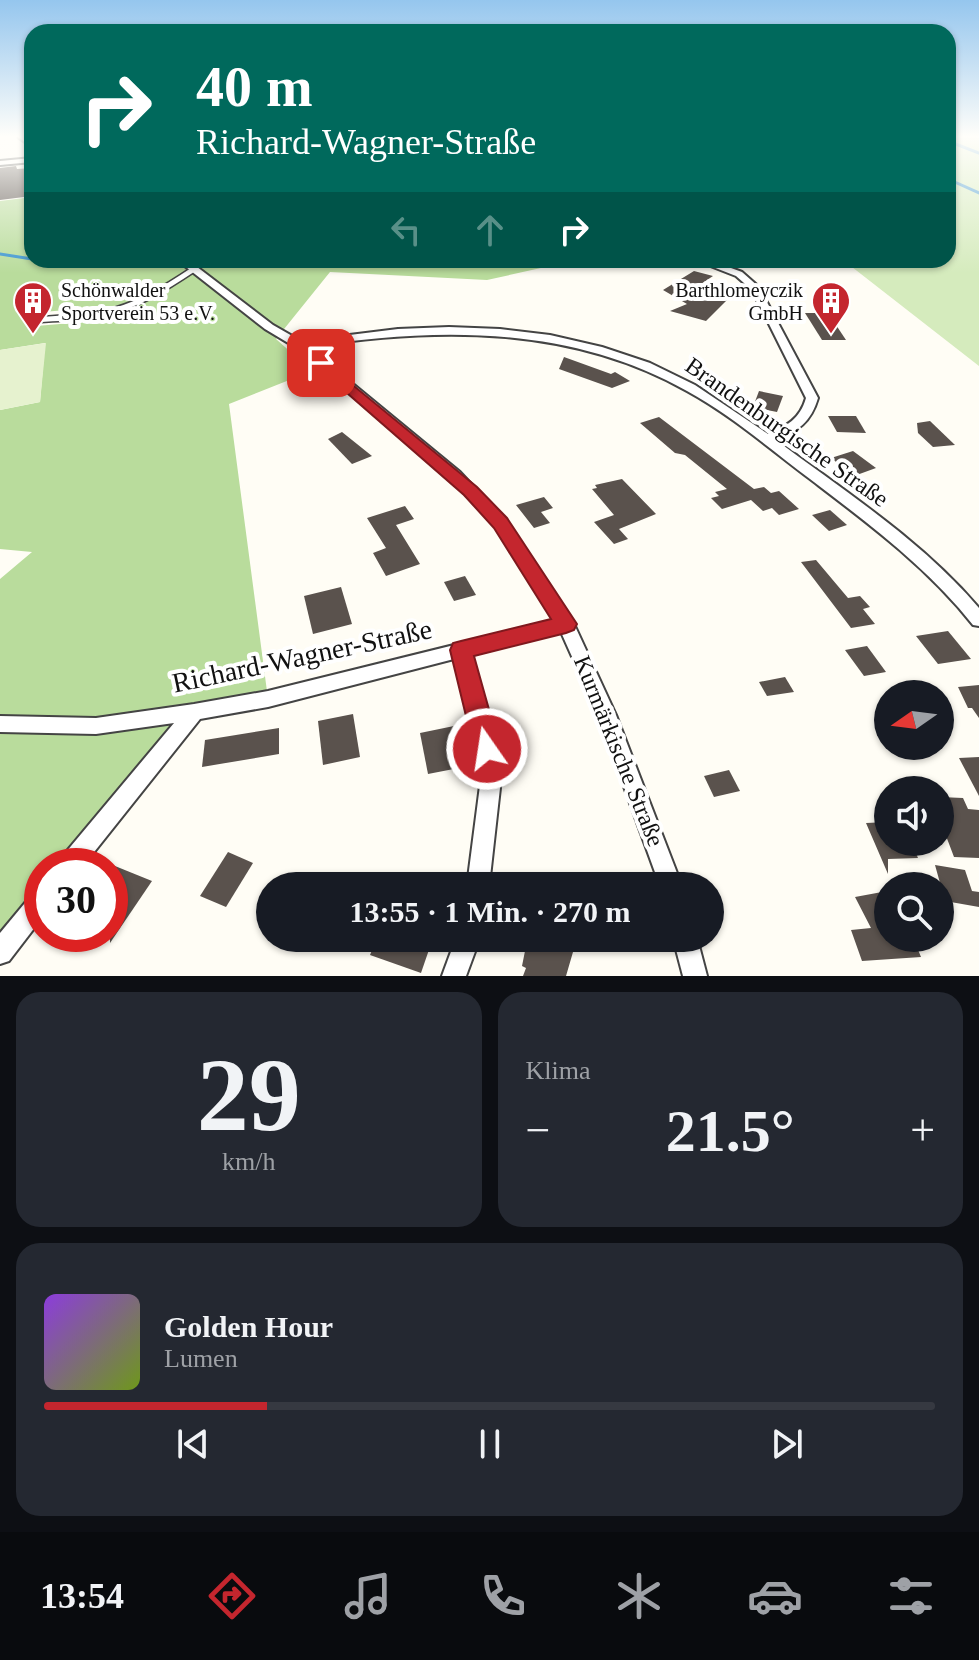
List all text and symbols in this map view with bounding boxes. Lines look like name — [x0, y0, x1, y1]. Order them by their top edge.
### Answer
icon: right — [64, 56, 168, 160]
text: 40 m — [196, 56, 313, 118]
text: Richard-Wagner-Straße — [196, 122, 536, 162]
icon: left — [384, 208, 428, 252]
icon: ahead — [468, 208, 512, 252]
icon: right — [552, 208, 596, 252]
place label: Schönwalder Sportverein 53 e.V. — [61, 279, 215, 325]
place label: Barthlomeyczik GmbH — [675, 279, 803, 324]
building icon: Schönwalder Sportverein 53 e.V. — [12, 280, 54, 335]
building icon: Barthlomeyczik GmbH — [810, 280, 852, 335]
pin — [287, 329, 355, 397]
icon: arrive — [299, 341, 343, 385]
street label: Brandenburgische Straße — [681, 352, 893, 512]
street label: Richard-Wagner-Straße — [169, 613, 435, 699]
street label: Kurmärkische Straße — [569, 652, 669, 850]
north arrow — [874, 680, 954, 760]
map controls — [874, 680, 954, 952]
position arrow — [445, 707, 529, 791]
button: sound — [874, 776, 954, 856]
speed limit sign: 30 — [24, 848, 128, 952]
button: search — [874, 872, 954, 952]
text: 13:55 · 1 Min. · 270 m — [350, 895, 630, 928]
text: 29 — [197, 1037, 301, 1152]
text: Klima — [526, 1056, 591, 1085]
text: 21.5° — [666, 1098, 795, 1164]
text: − — [526, 1106, 550, 1155]
text: + — [910, 1106, 935, 1155]
text: km/h — [222, 1147, 275, 1176]
text: Golden Hour — [164, 1310, 333, 1343]
text: Lumen — [164, 1344, 238, 1373]
icon: previous — [171, 1422, 215, 1466]
icon: pause — [468, 1422, 512, 1466]
icon: next — [765, 1422, 809, 1466]
icon: directions — [204, 1568, 260, 1624]
icon: music — [340, 1568, 396, 1624]
icon: phone — [475, 1568, 531, 1624]
icon: climate — [611, 1568, 667, 1624]
icon: car — [747, 1568, 803, 1624]
icon: filters — [883, 1568, 939, 1624]
text: 13:54 — [40, 1576, 124, 1616]

